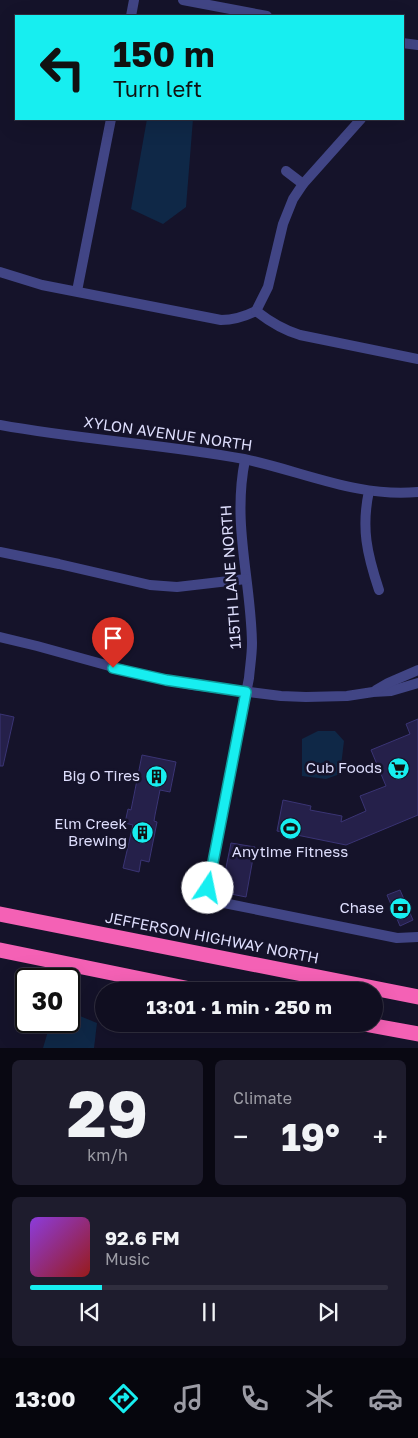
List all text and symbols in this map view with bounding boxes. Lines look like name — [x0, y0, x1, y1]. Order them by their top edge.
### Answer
text: 150 m — [113, 33, 215, 75]
icon: left — [30, 35, 95, 100]
text: Turn left — [113, 75, 202, 102]
street label: XYLON AVENUE NORTH — [83, 412, 254, 454]
street label: 115TH LANE NORTH — [216, 504, 244, 650]
pin — [92, 617, 134, 668]
icon: arrive — [99, 624, 127, 652]
supermarket icon: Cub Foods — [386, 756, 410, 780]
place label: Cub Foods — [306, 758, 382, 776]
building icon: Big O Tires — [144, 764, 168, 788]
place label: Big O Tires — [62, 766, 140, 784]
place label: Elm Creek Brewing — [54, 814, 128, 849]
sports icon: Anytime Fitness — [278, 817, 302, 841]
building icon: Elm Creek Brewing — [131, 821, 155, 845]
place label: Anytime Fitness — [232, 842, 348, 860]
position arrow — [181, 861, 233, 913]
bank icon: Chase — [388, 896, 412, 920]
place label: Chase — [339, 898, 384, 916]
street label: JEFFERSON HIGHWAY NORTH — [104, 907, 321, 967]
speed limit sign: 30 — [15, 968, 80, 1033]
text: 13:01 · 1 min · 250 m — [146, 995, 332, 1018]
text: 29 — [67, 1073, 148, 1151]
text: Climate — [233, 1088, 292, 1108]
text: 19° — [281, 1114, 340, 1159]
text: − — [233, 1120, 248, 1153]
text: + — [373, 1120, 388, 1153]
text: km/h — [87, 1145, 128, 1165]
text: 92.6 FM — [105, 1226, 180, 1249]
text: Music — [105, 1249, 150, 1269]
icon: previous — [76, 1298, 104, 1326]
icon: pause — [195, 1298, 223, 1326]
icon: next — [314, 1298, 342, 1326]
icon: directions — [106, 1381, 141, 1416]
icon: music — [171, 1381, 206, 1416]
icon: phone — [237, 1381, 272, 1416]
icon: climate — [302, 1381, 337, 1416]
icon: car — [368, 1381, 403, 1416]
text: 13:00 — [15, 1385, 76, 1412]

